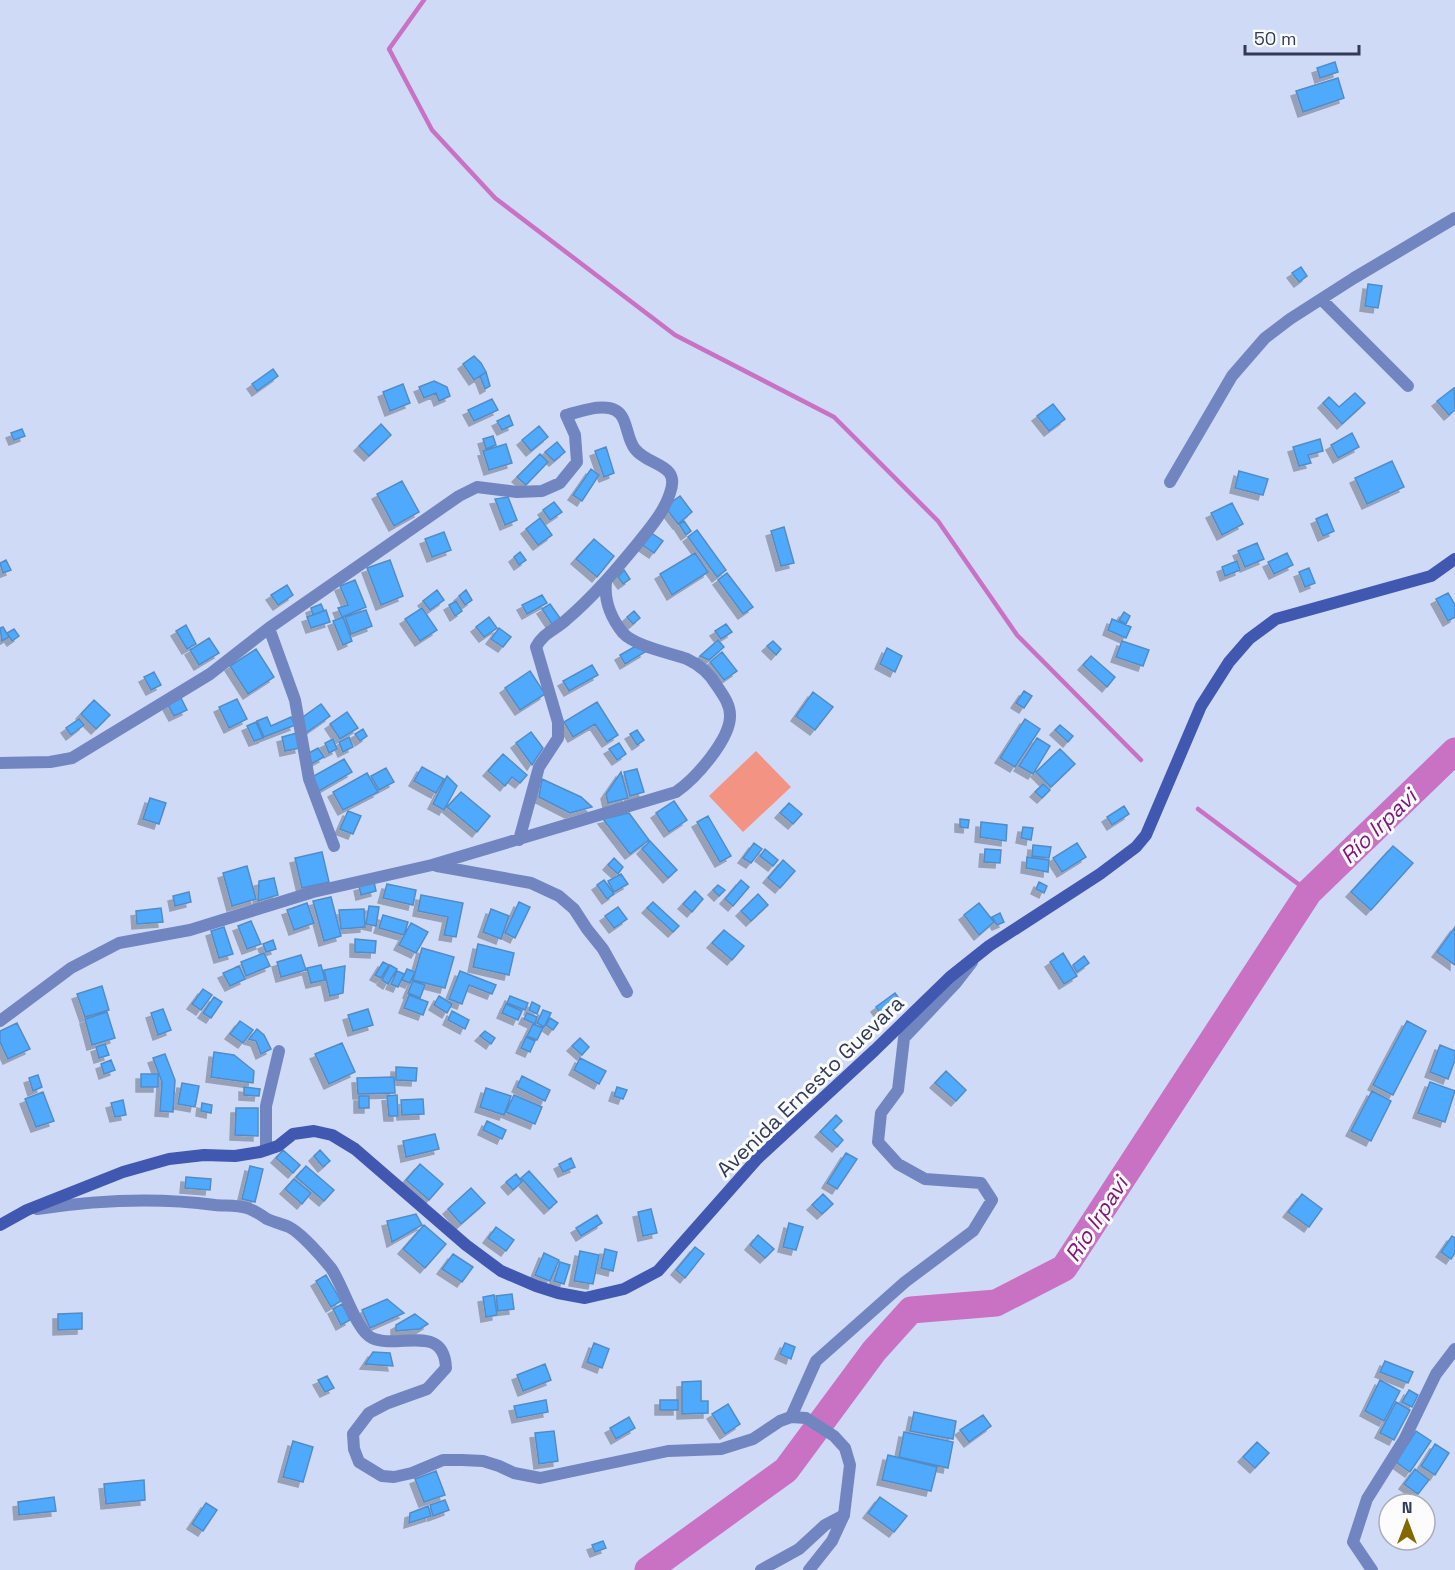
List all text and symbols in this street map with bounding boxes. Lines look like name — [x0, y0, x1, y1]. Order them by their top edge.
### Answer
scale bar — [1245, 18, 1359, 56]
text: 50 m — [1254, 27, 1296, 50]
water label: Río Irpavi — [1334, 781, 1424, 869]
street label: Avenida Ernesto Guevara — [711, 989, 909, 1183]
water label: Río Irpavi — [1058, 1169, 1135, 1267]
north arrow — [1377, 1492, 1437, 1552]
text: N — [1402, 1497, 1412, 1518]

